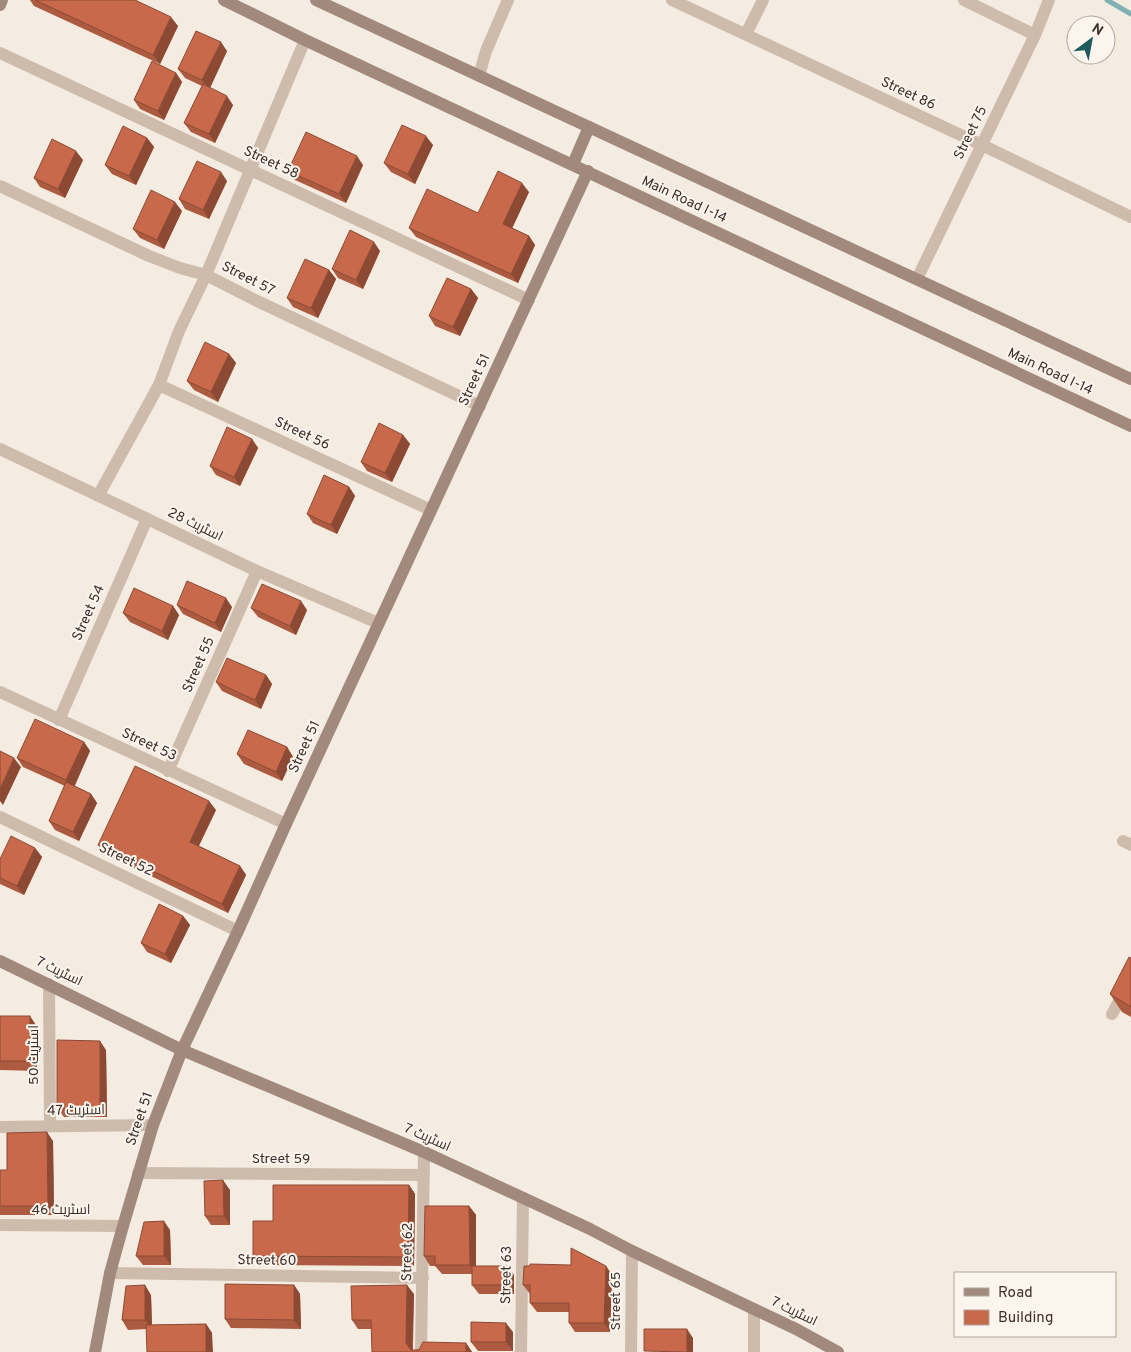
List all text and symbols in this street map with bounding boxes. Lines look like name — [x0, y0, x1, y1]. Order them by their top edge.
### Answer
north arrow — [1066, 15, 1116, 65]
text: N — [1088, 20, 1106, 40]
street label: Street 86 — [878, 74, 938, 114]
street label: Street 75 — [951, 104, 991, 162]
street label: Street 58 — [241, 143, 301, 183]
street label: Main Road I-14 — [639, 173, 729, 227]
street label: Street 57 — [218, 258, 278, 300]
street label: Main Road I-14 — [1005, 345, 1095, 399]
street label: Street 51 — [456, 351, 494, 409]
street label: Street 56 — [272, 414, 332, 454]
street label: اسٹریٹ 28 — [165, 504, 225, 546]
street label: Street 54 — [69, 582, 109, 644]
street label: Street 55 — [179, 634, 219, 696]
street label: Street 51 — [286, 718, 324, 776]
street label: Street 53 — [119, 725, 179, 765]
street label: Street 52 — [96, 839, 156, 881]
street label: اسٹریٹ 7 — [33, 954, 85, 990]
street label: اسٹریٹ 50 — [26, 1025, 43, 1085]
street label: Street 51 — [123, 1090, 157, 1148]
street label: اسٹریٹ 47 — [47, 1102, 105, 1120]
street label: اسٹریٹ 7 — [401, 1120, 453, 1156]
street label: Street 59 — [252, 1151, 310, 1168]
street label: اسٹریٹ 46 — [31, 1202, 91, 1219]
street label: Street 62 — [399, 1222, 417, 1282]
street label: Street 63 — [498, 1246, 516, 1304]
street label: Street 60 — [237, 1252, 297, 1270]
street label: Street 65 — [608, 1272, 625, 1330]
legend — [954, 1272, 1116, 1337]
text: Road — [998, 1284, 1033, 1303]
street label: اسٹریٹ 7 — [768, 1294, 820, 1330]
text: Building — [998, 1309, 1053, 1328]

